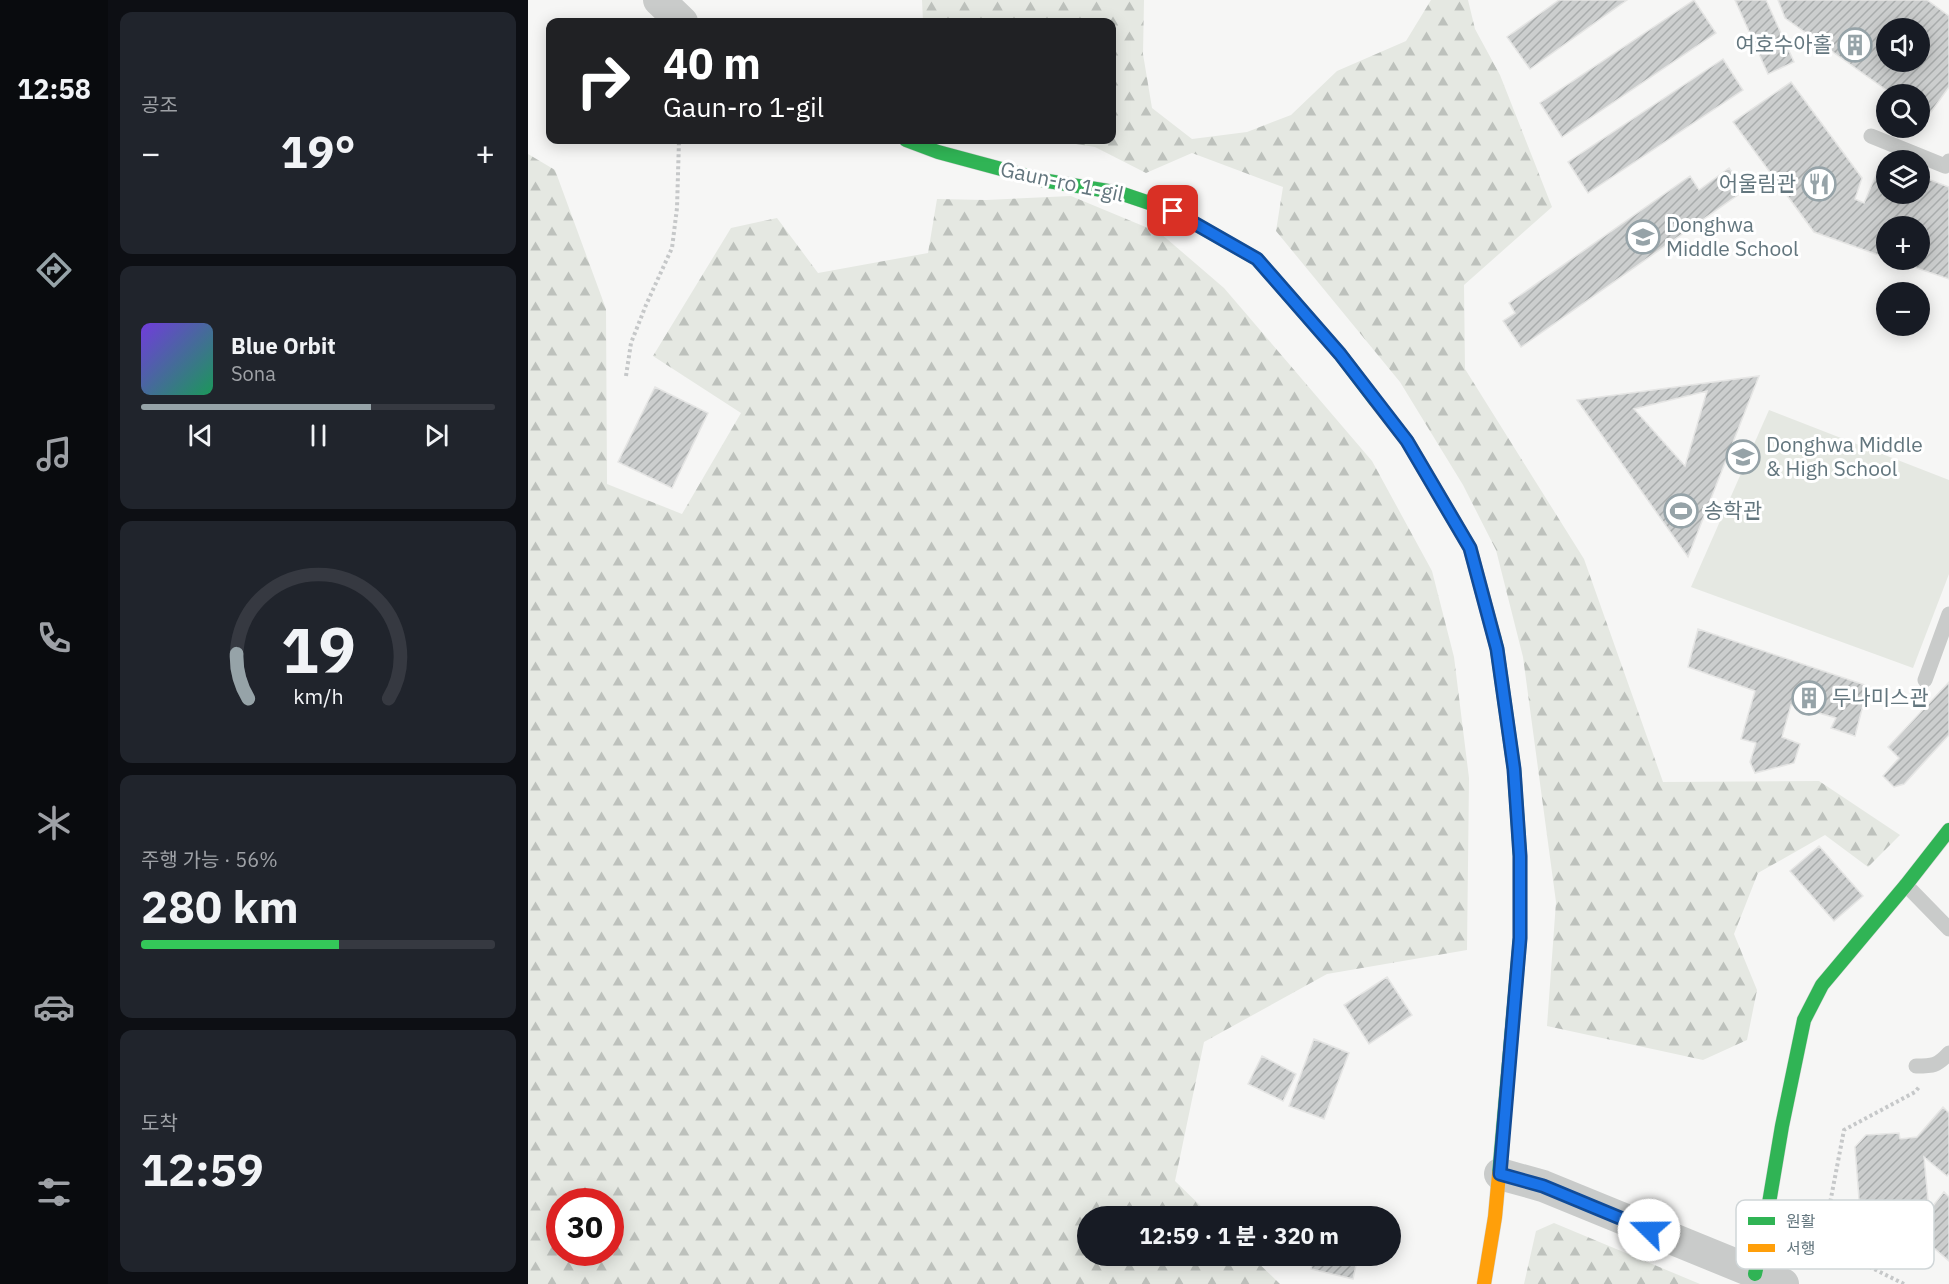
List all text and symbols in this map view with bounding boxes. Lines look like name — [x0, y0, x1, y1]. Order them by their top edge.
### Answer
map controls — [1876, 18, 1930, 336]
button: sound — [1876, 18, 1930, 72]
building icon: 여호수아홀 — [1837, 27, 1873, 63]
place label: 여호수아홀 — [1735, 30, 1832, 58]
text: 40 m — [663, 36, 761, 91]
icon: right — [564, 42, 642, 120]
text: 12:58 — [17, 71, 91, 106]
button: search — [1876, 84, 1930, 138]
text: Gaun-ro 1-gil — [663, 89, 824, 124]
text: 공조 — [141, 91, 178, 118]
text: 19° — [280, 122, 356, 180]
text: − — [141, 131, 161, 174]
text: + — [475, 131, 495, 174]
button: layers — [1876, 150, 1930, 204]
street label: Gaun-ro 1-gil — [998, 154, 1127, 208]
restaurant icon: 어울림관 — [1801, 166, 1837, 202]
place label: 어울림관 — [1719, 169, 1796, 197]
pin — [1147, 185, 1198, 236]
icon: arrive — [1156, 194, 1189, 227]
place label: Donghwa Middle School — [1666, 210, 1799, 262]
button: + — [1876, 216, 1930, 270]
school or university icon: Donghwa Middle School — [1625, 219, 1661, 255]
icon: directions — [33, 249, 75, 291]
button: − — [1876, 282, 1930, 336]
text: Blue Orbit — [231, 331, 336, 360]
text: Sona — [231, 360, 276, 387]
icon: previous — [184, 419, 217, 452]
icon: pause — [302, 419, 335, 452]
icon: next — [420, 419, 453, 452]
place label: Donghwa Middle & High School — [1766, 430, 1923, 482]
icon: music — [33, 433, 75, 475]
school or university icon: Donghwa Middle & High School — [1725, 439, 1761, 475]
sports icon: 송학관 — [1663, 493, 1699, 529]
place label: 송학관 — [1704, 496, 1762, 524]
text: 19 — [281, 609, 355, 690]
icon: phone — [33, 617, 75, 659]
building icon: 두나미스관 — [1791, 680, 1827, 716]
text: km/h — [293, 682, 343, 710]
place label: 두나미스관 — [1832, 683, 1929, 711]
icon: climate — [33, 802, 75, 844]
text: 주행 가능 · 56% — [141, 846, 278, 873]
text: 280 km — [141, 877, 299, 935]
icon: car — [33, 986, 75, 1028]
text: 도착 — [141, 1109, 178, 1136]
text: 12:59 — [141, 1140, 264, 1198]
icon: filters — [33, 1171, 75, 1213]
speed limit sign: 30 — [546, 1188, 624, 1266]
position arrow — [1617, 1198, 1681, 1262]
legend — [1736, 1200, 1934, 1269]
text: 원활 — [1786, 1211, 1816, 1231]
text: 12:59 · 1 분 · 320 m — [1139, 1221, 1339, 1250]
text: 서행 — [1786, 1238, 1815, 1258]

